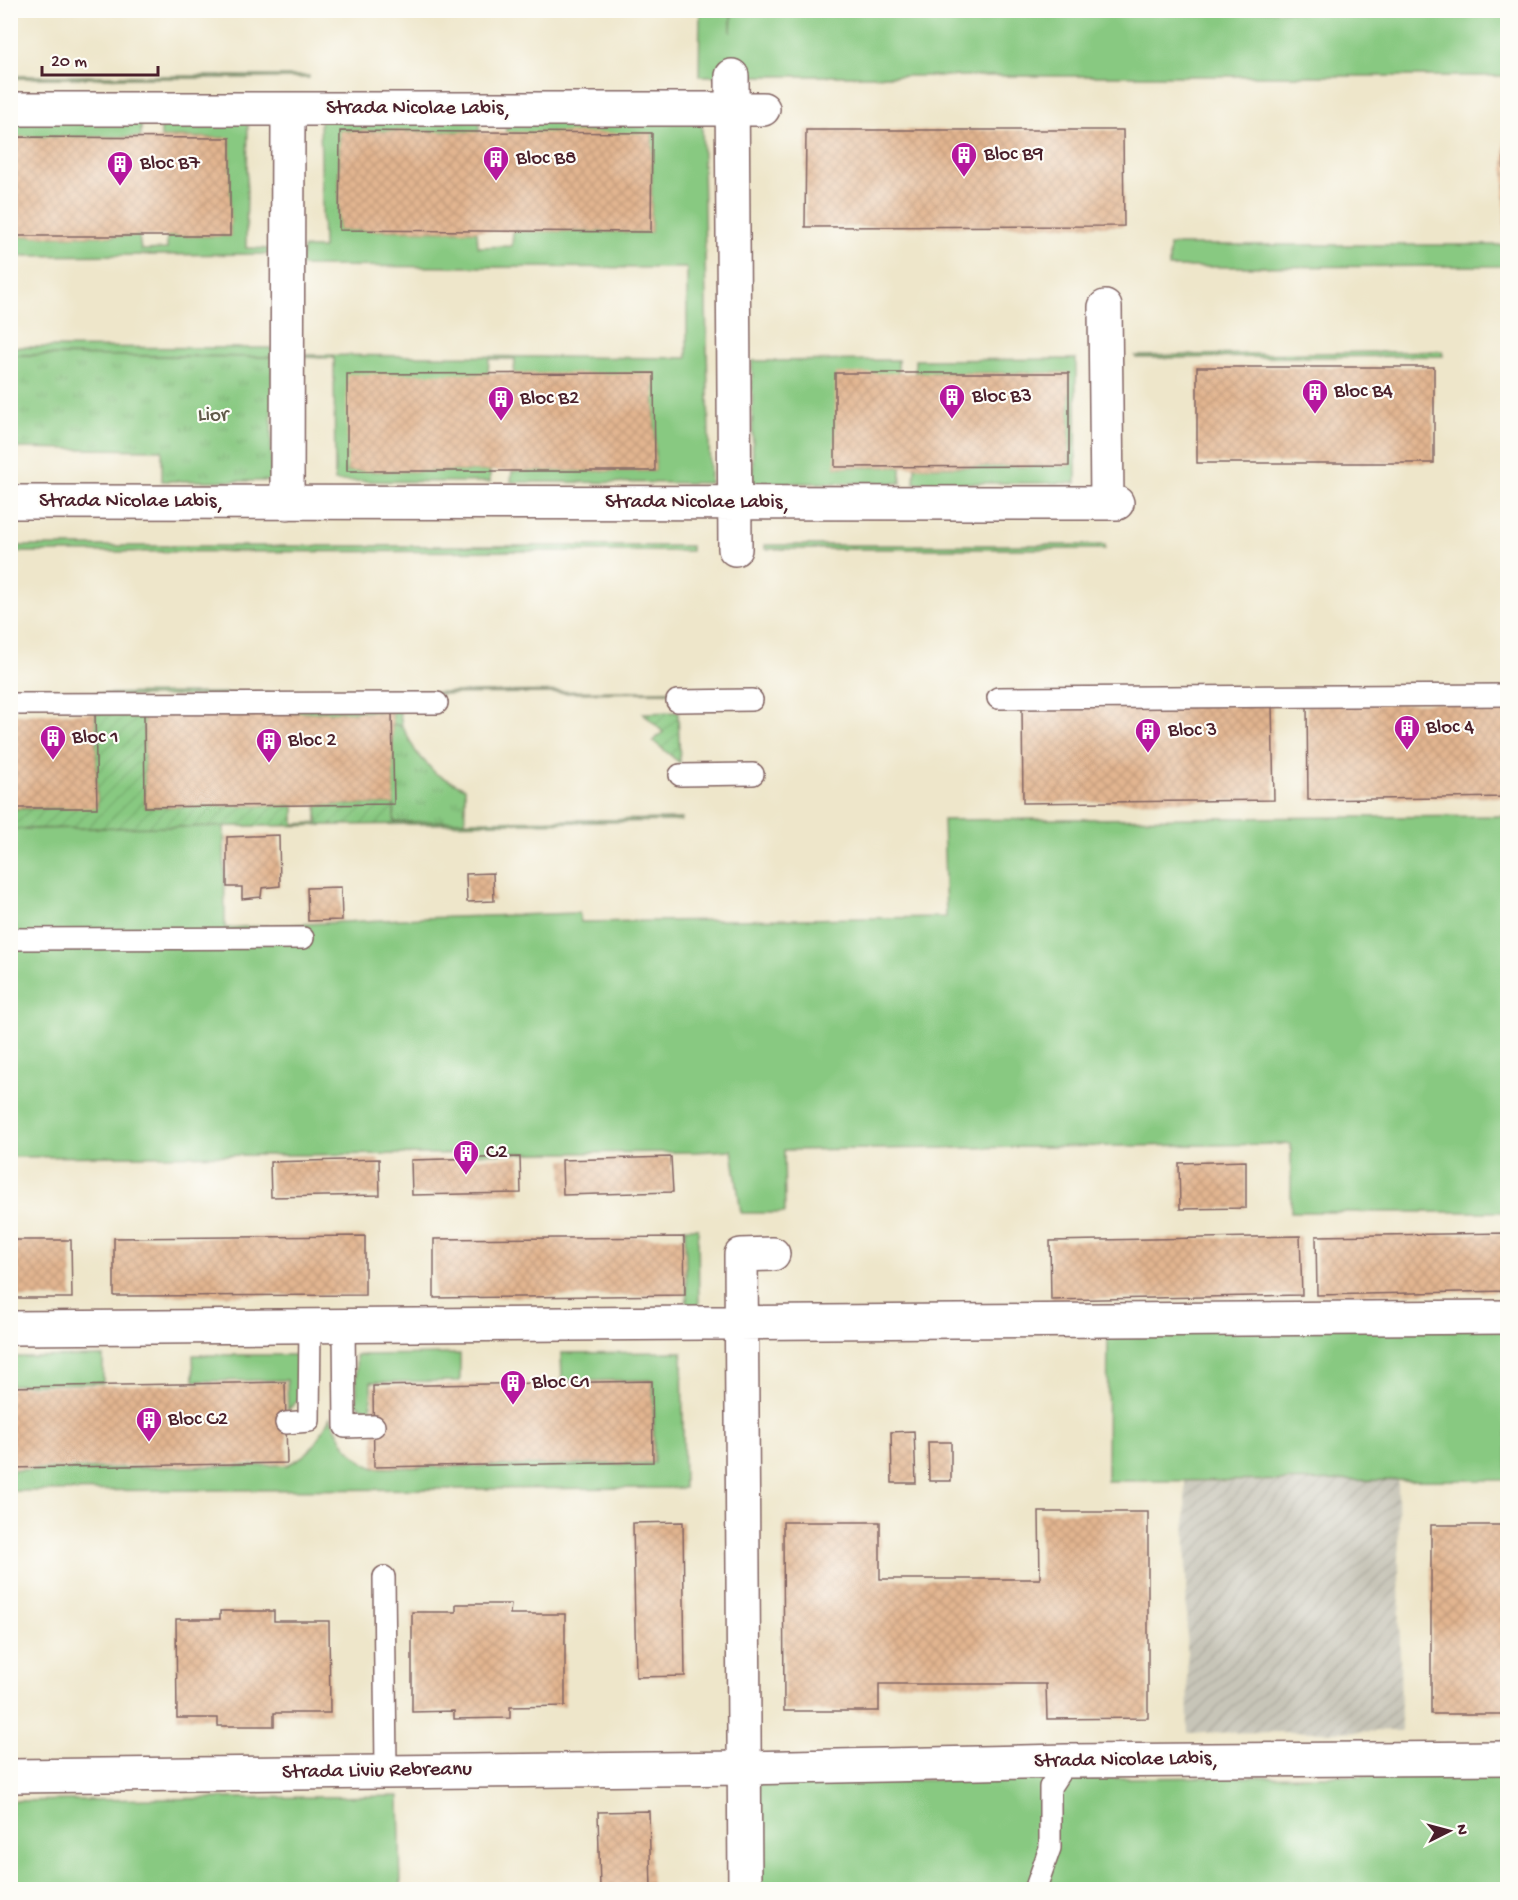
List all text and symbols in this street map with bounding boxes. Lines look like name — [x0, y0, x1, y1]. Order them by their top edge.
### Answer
scale bar — [42, 39, 158, 77]
text: 20 m — [51, 52, 87, 73]
street label: Strada Nicolae Labiș — [326, 97, 510, 122]
building icon: Bloc B9 — [949, 140, 979, 178]
place label: Bloc B9 — [983, 143, 1044, 168]
building icon: Bloc B8 — [481, 144, 511, 182]
place label: Bloc B8 — [515, 147, 577, 172]
building icon: Bloc B7 — [105, 149, 135, 187]
place label: Bloc B7 — [139, 152, 201, 177]
building icon: Bloc B4 — [1300, 377, 1330, 415]
place label: Bloc B4 — [1333, 380, 1393, 405]
building icon: Bloc B3 — [937, 382, 967, 420]
building icon: Bloc B2 — [486, 384, 516, 422]
place label: Bloc B3 — [971, 385, 1032, 410]
place label: Bloc B2 — [519, 387, 579, 412]
park label: Lior — [198, 404, 230, 429]
street label: Strada Nicolae Labiș — [39, 490, 223, 515]
street label: Strada Nicolae Labiș — [605, 491, 789, 516]
building icon: Bloc 4 — [1392, 713, 1422, 751]
building icon: Bloc 3 — [1133, 716, 1163, 754]
place label: Bloc 4 — [1425, 716, 1474, 741]
place label: Bloc 3 — [1167, 719, 1217, 744]
building icon: Bloc 1 — [38, 723, 68, 761]
place label: Bloc 1 — [71, 726, 119, 751]
building icon: Bloc 2 — [254, 726, 284, 764]
place label: Bloc 2 — [287, 729, 337, 754]
building icon: C2 — [451, 1138, 481, 1176]
place label: C2 — [486, 1141, 508, 1166]
building icon: Bloc C1 — [498, 1368, 528, 1406]
place label: Bloc C1 — [531, 1371, 590, 1396]
building icon: Bloc C2 — [134, 1405, 164, 1443]
place label: Bloc C2 — [167, 1408, 228, 1433]
street label: Strada Nicolae Labiș — [1034, 1747, 1218, 1775]
street label: Strada Liviu Rebreanu — [282, 1758, 472, 1786]
north arrow — [1419, 1801, 1479, 1861]
text: N — [1450, 1824, 1470, 1837]

